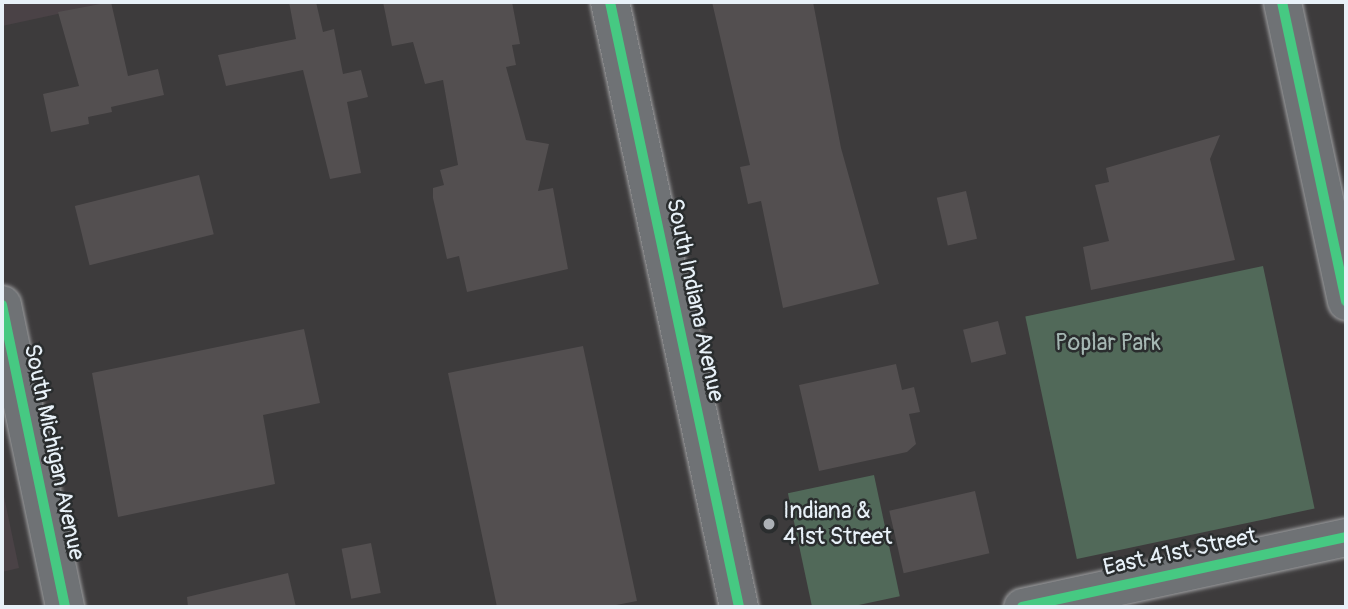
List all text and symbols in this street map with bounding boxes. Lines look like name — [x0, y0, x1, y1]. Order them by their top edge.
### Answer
street label: South Indiana Avenue — [660, 196, 730, 404]
park label: Poplar Park — [1055, 329, 1161, 357]
street label: South Michigan Avenue — [18, 341, 90, 563]
place label: Indiana & 41st Street — [783, 497, 892, 551]
marker: Indiana & 41st Street — [761, 516, 777, 532]
street label: East 41st Street — [1101, 522, 1259, 582]

